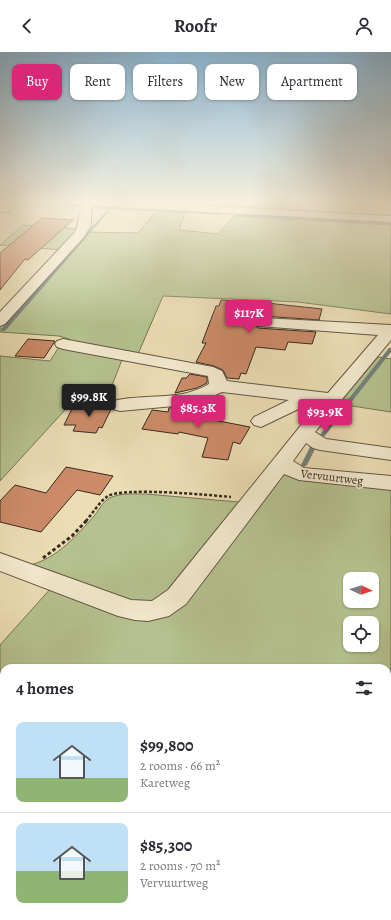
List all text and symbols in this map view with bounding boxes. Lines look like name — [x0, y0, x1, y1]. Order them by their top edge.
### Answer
text: Roofr — [174, 14, 217, 38]
icon: back — [16, 15, 38, 37]
icon: person — [353, 15, 375, 37]
chip: Buy — [12, 64, 62, 100]
chip: Rent — [70, 64, 125, 100]
chip: Filters — [133, 64, 197, 100]
chip: New — [205, 64, 259, 100]
chip: Apartment — [267, 64, 357, 100]
pin: $117K — [221, 300, 277, 334]
text: $117K — [234, 304, 264, 321]
pin: $99.8K — [56, 384, 122, 418]
text: $99.8K — [71, 388, 107, 405]
pin: $85.3K — [165, 395, 231, 429]
text: $85.3K — [180, 399, 216, 416]
pin: $93.9K — [292, 399, 358, 433]
text: $93.9K — [307, 403, 343, 420]
street label: Vervuurtweg — [299, 465, 364, 489]
north arrow — [343, 572, 379, 608]
map controls — [343, 572, 379, 652]
button: locate — [343, 616, 379, 652]
text: 4 homes — [16, 677, 74, 700]
icon: filters — [353, 677, 375, 699]
text: $99,800 — [140, 734, 194, 757]
icon: home — [48, 738, 96, 786]
text: 2 rooms · 66 m² — [140, 757, 220, 774]
text: Karetweg — [140, 774, 190, 791]
text: $85,300 — [140, 834, 192, 857]
icon: home — [48, 839, 96, 887]
text: 2 rooms · 70 m² — [140, 857, 220, 874]
text: Vervuurtweg — [140, 874, 208, 891]

